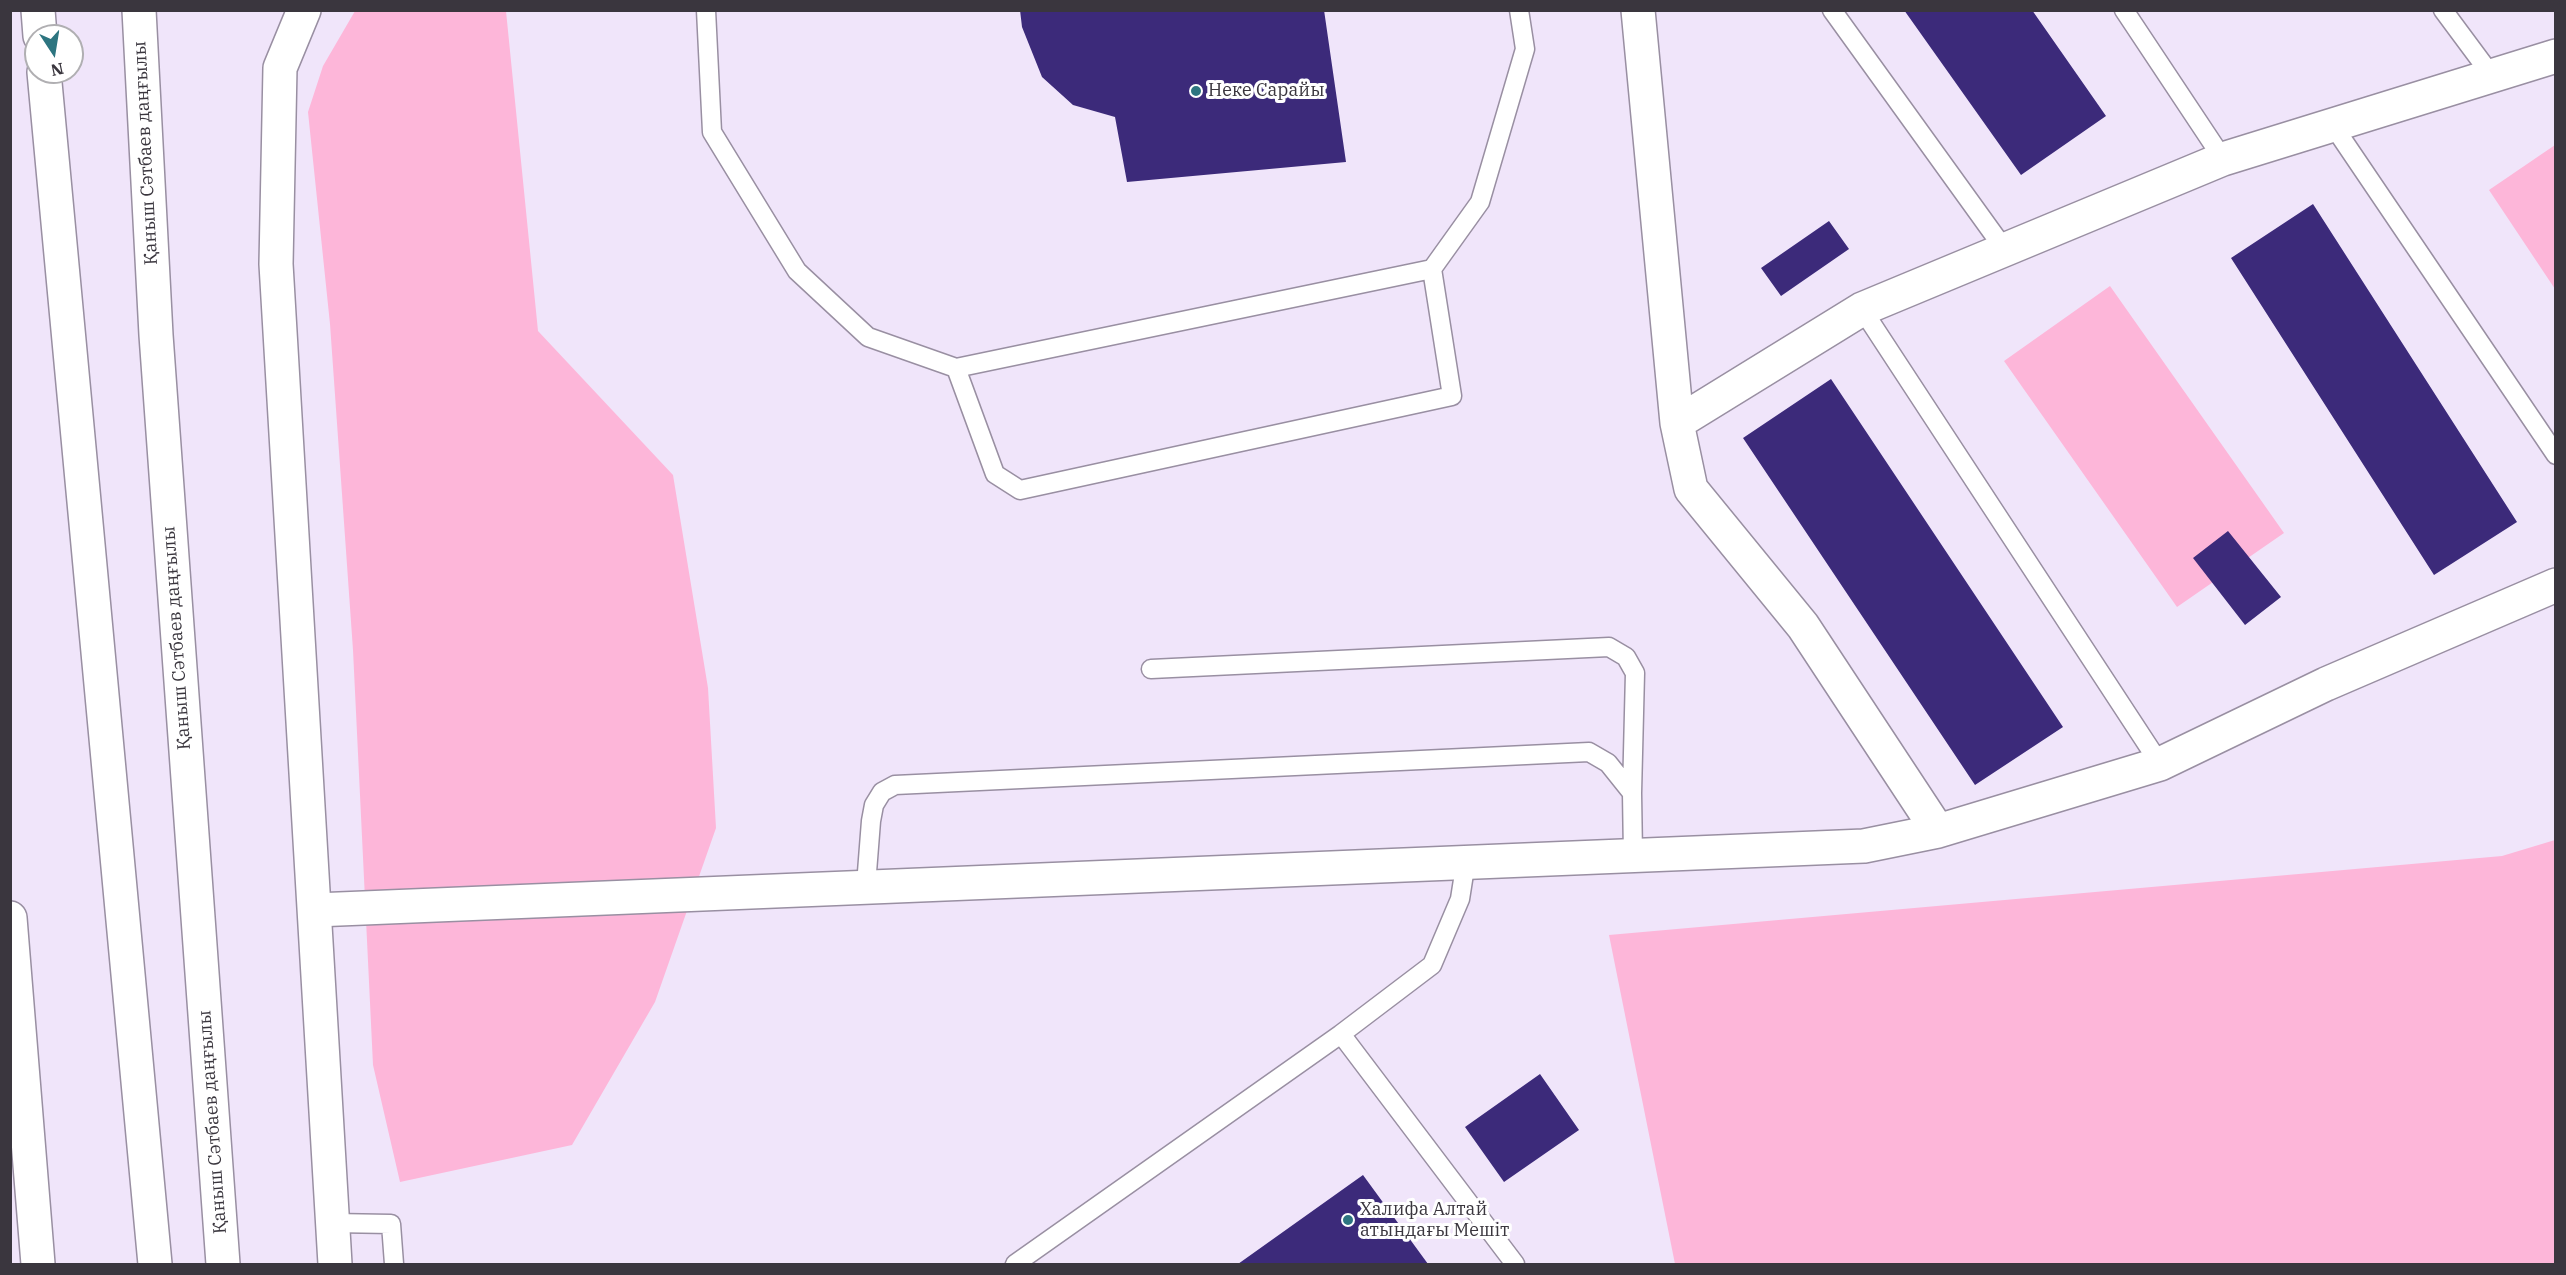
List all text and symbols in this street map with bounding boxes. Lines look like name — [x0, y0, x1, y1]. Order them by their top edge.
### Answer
north arrow — [24, 24, 84, 84]
street label: Қаныш Сәтбаев даңғылы — [129, 40, 163, 266]
text: N — [49, 59, 66, 81]
place label: Неке Сарайы — [1208, 80, 1325, 102]
marker: Неке Сарайы — [1189, 84, 1203, 98]
street label: Қаныш Сәтбаев даңғылы — [158, 525, 196, 751]
street label: Қаныш Сәтбаев даңғылы — [194, 1009, 232, 1235]
place label: Халифа Алтай атындағы Мешіт — [1360, 1199, 1509, 1242]
marker: Халифа Алтай атындағы Мешіт — [1341, 1213, 1355, 1227]

